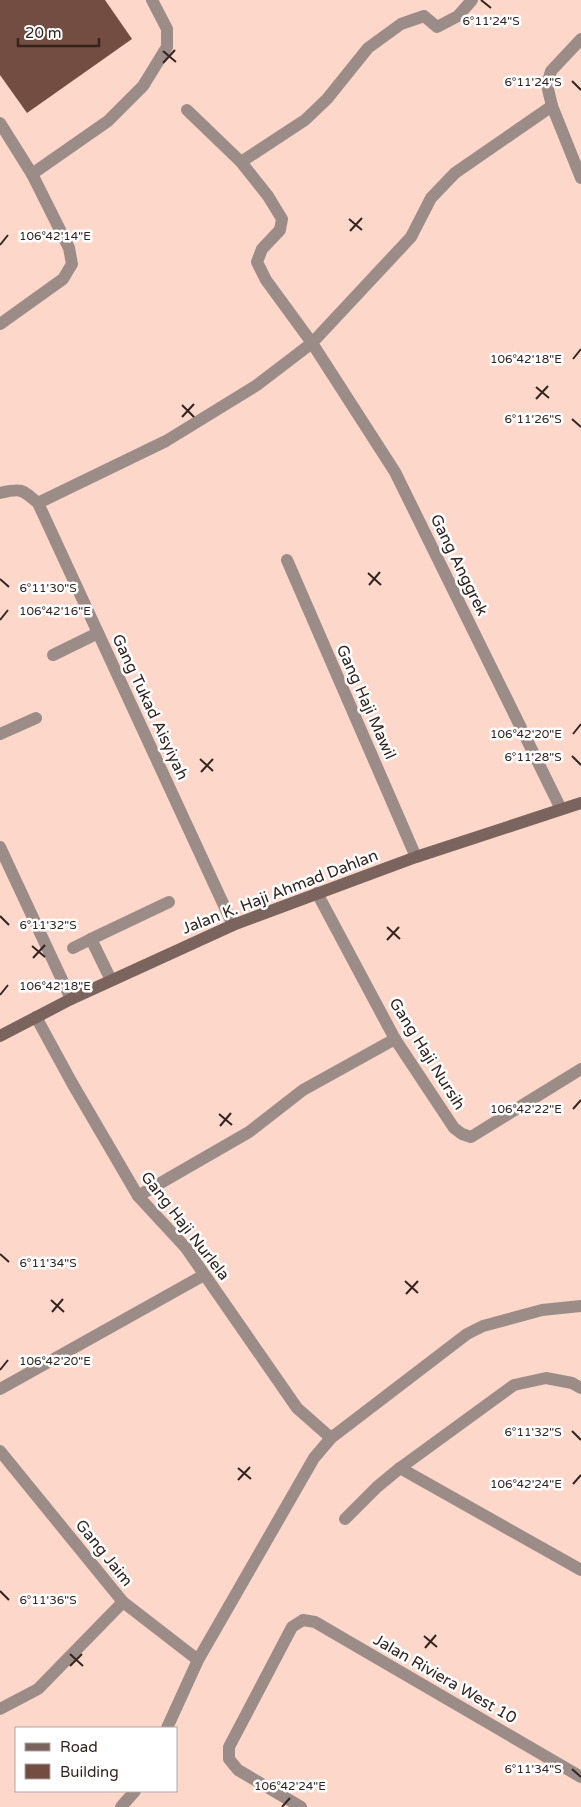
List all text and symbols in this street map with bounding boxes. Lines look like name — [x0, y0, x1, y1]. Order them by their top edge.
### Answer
text: 6°11'24"S — [462, 14, 520, 28]
scale bar — [18, 15, 99, 47]
text: 20 m — [25, 24, 62, 42]
text: 6°11'24"S — [504, 75, 562, 89]
text: 106°42'14"E — [19, 229, 91, 243]
text: 106°42'18"E — [490, 352, 562, 366]
text: 6°11'26"S — [504, 412, 562, 426]
street label: Gang Anggrek — [426, 511, 492, 619]
text: 6°11'30"S — [19, 581, 77, 595]
text: 106°42'16"E — [19, 604, 91, 618]
street label: Gang Tukad Aisyiyah — [107, 631, 193, 783]
street label: Gang Haji Mawil — [332, 642, 400, 762]
text: 106°42'20"E — [490, 727, 562, 741]
text: 6°11'28"S — [504, 750, 562, 764]
street label: Jalan K. Haji Ahmad Dahlan — [179, 845, 381, 939]
text: 6°11'32"S — [19, 918, 77, 932]
text: 106°42'18"E — [19, 979, 91, 993]
street label: Gang Haji Nursih — [385, 994, 469, 1114]
text: 106°42'22"E — [490, 1102, 562, 1116]
street label: Gang Haji Nurlela — [136, 1167, 234, 1285]
text: 6°11'34"S — [19, 1256, 77, 1270]
text: 106°42'20"E — [19, 1354, 91, 1368]
text: 6°11'32"S — [504, 1425, 562, 1439]
text: 106°42'24"E — [490, 1477, 562, 1491]
street label: Gang Jaim — [71, 1516, 137, 1590]
text: 6°11'36"S — [19, 1593, 77, 1607]
street label: Jalan Riviera West 10 — [370, 1630, 520, 1728]
legend — [15, 1727, 178, 1792]
text: Road — [60, 1738, 98, 1756]
text: 6°11'34"S — [504, 1762, 562, 1776]
text: Building — [60, 1763, 119, 1781]
text: 106°42'24"E — [254, 1779, 326, 1793]

